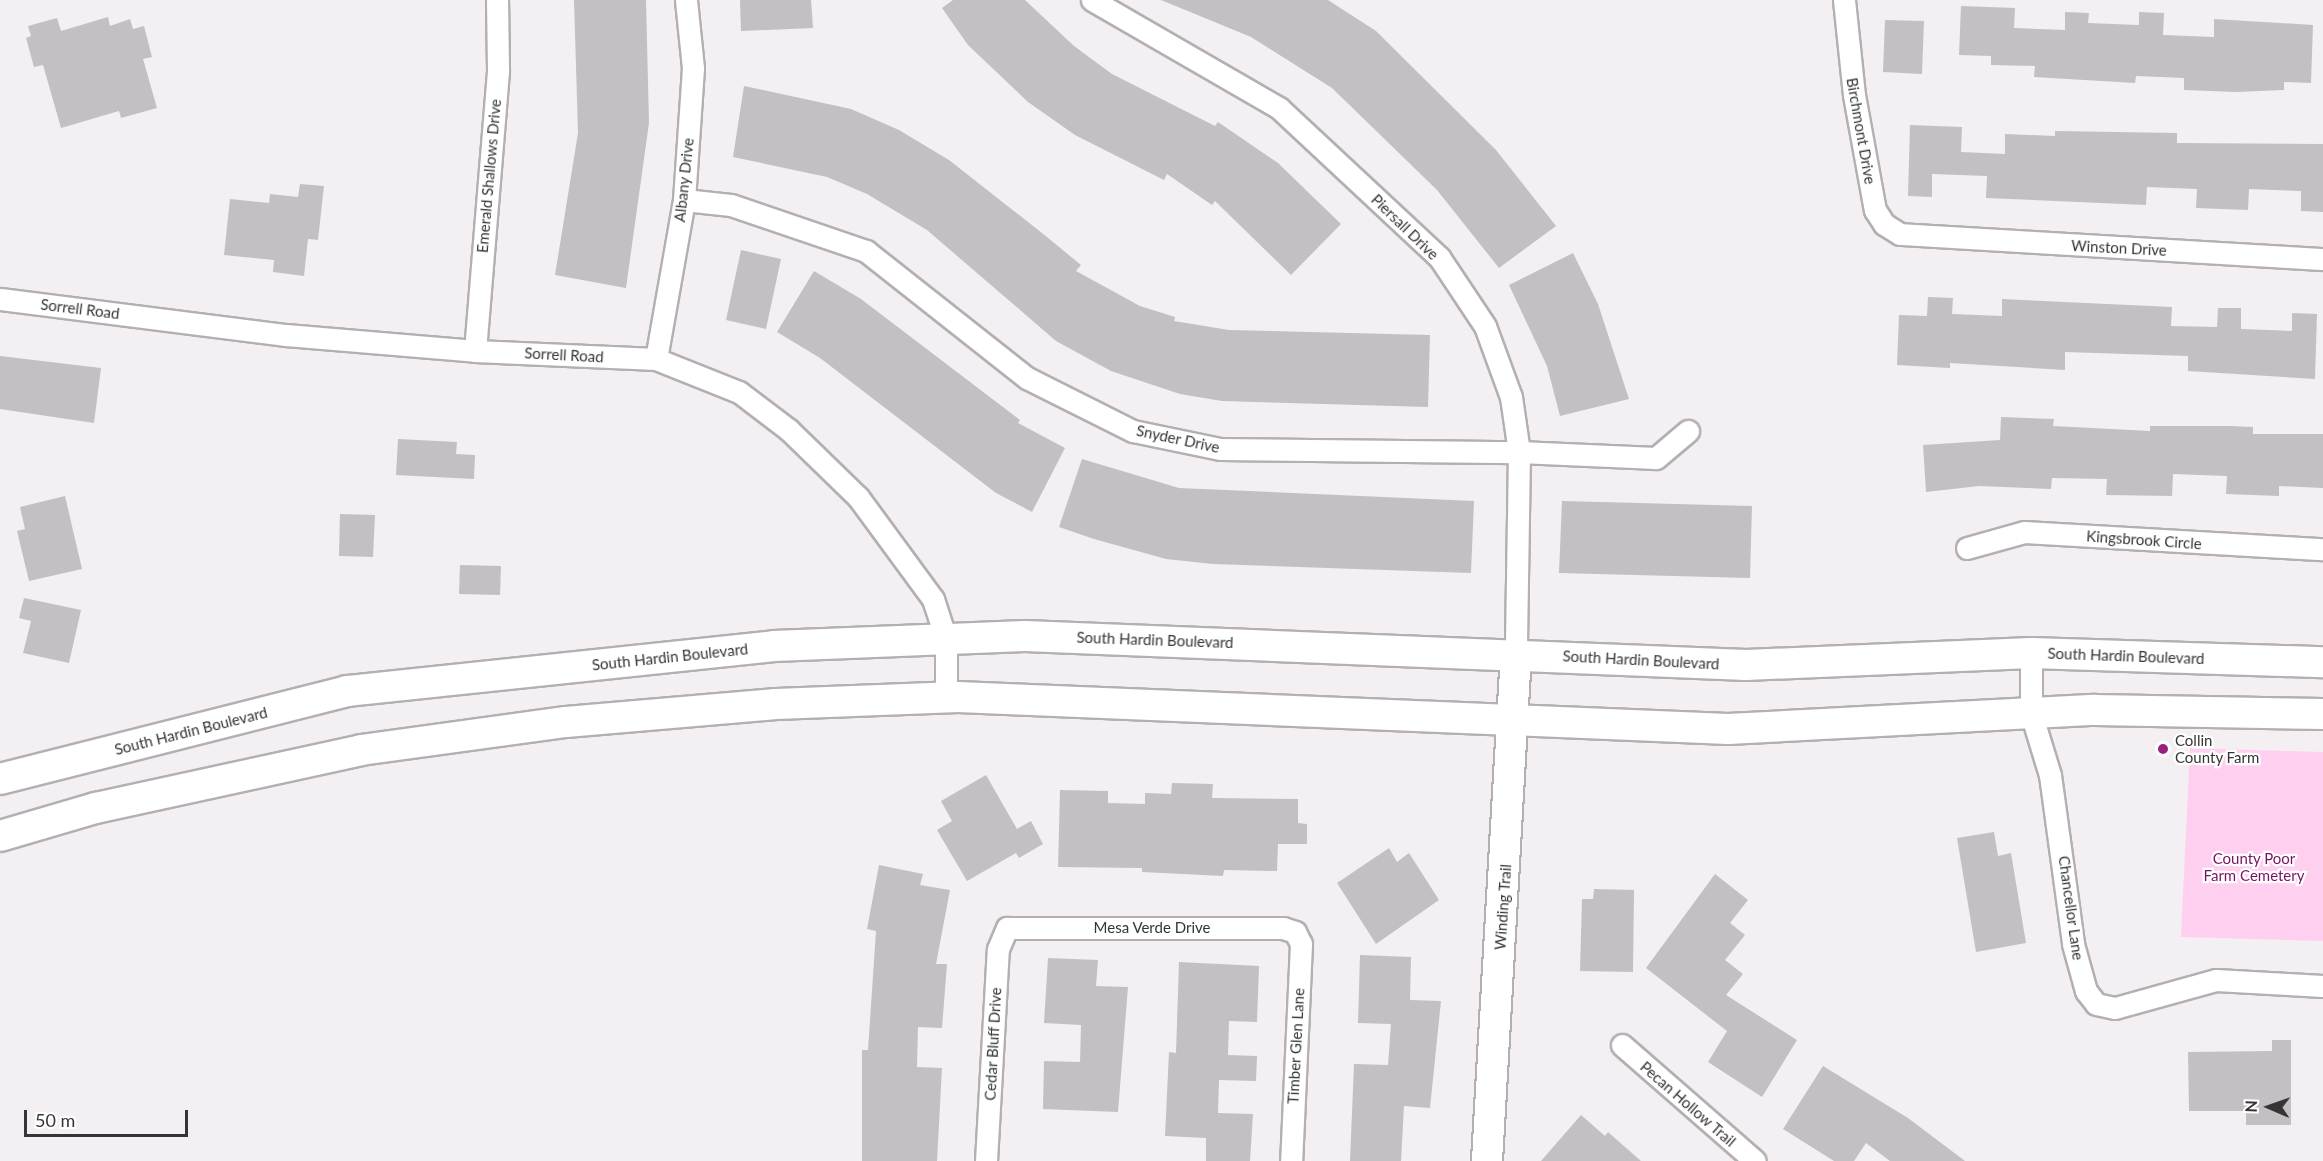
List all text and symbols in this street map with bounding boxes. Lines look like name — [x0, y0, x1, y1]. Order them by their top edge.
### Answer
street label: Birchmont Drive — [1843, 76, 1879, 186]
street label: Emerald Shallows Drive — [473, 98, 505, 254]
street label: Albany Drive — [671, 137, 697, 223]
street label: Piersall Drive — [1368, 190, 1442, 264]
street label: Winston Drive — [2071, 237, 2167, 259]
street label: Sorrell Road — [40, 295, 120, 323]
street label: Sorrell Road — [524, 344, 604, 366]
street label: Snyder Drive — [1135, 421, 1221, 457]
street label: Kingsbrook Circle — [2086, 527, 2202, 553]
street label: South Hardin Boulevard — [1076, 628, 1234, 652]
street label: South Hardin Boulevard — [591, 640, 749, 674]
street label: South Hardin Boulevard — [2047, 644, 2205, 668]
street label: South Hardin Boulevard — [1562, 647, 1720, 673]
street label: South Hardin Boulevard — [113, 703, 269, 759]
place label: Collin County Farm — [2175, 731, 2260, 766]
marker: Collin County Farm — [2156, 742, 2170, 756]
park label: County Poor Farm Cemetery — [2204, 849, 2304, 884]
street label: Chancellor Lane — [2055, 855, 2087, 961]
street label: Winding Trail — [1491, 863, 1515, 951]
street label: Mesa Verde Drive — [1093, 919, 1211, 937]
street label: Cedar Bluff Drive — [981, 987, 1005, 1101]
street label: Timber Glen Lane — [1284, 987, 1308, 1105]
street label: Pecan Hollow Trail — [1636, 1057, 1740, 1151]
north arrow — [2239, 1077, 2299, 1137]
scale bar — [27, 1098, 190, 1136]
text: N — [2241, 1100, 2260, 1113]
text: 50 m — [35, 1109, 75, 1131]

